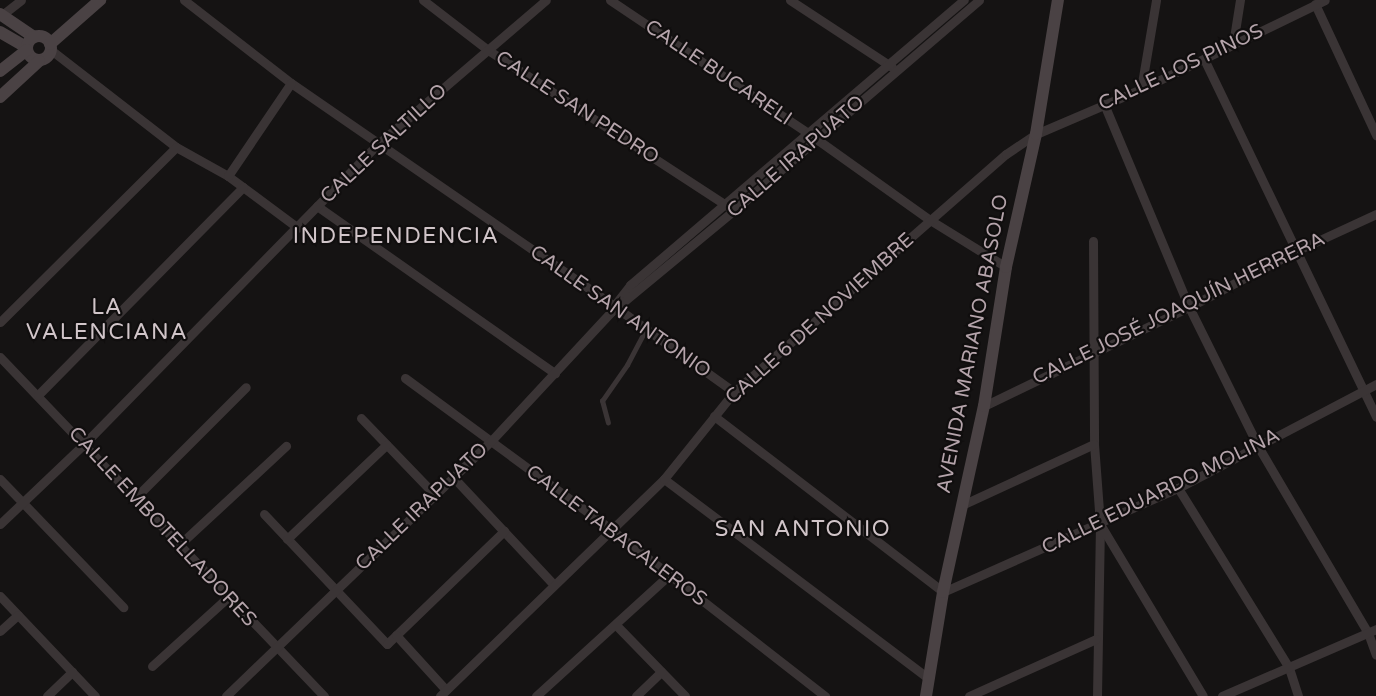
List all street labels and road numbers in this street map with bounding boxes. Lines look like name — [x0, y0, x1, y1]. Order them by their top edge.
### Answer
street label: CALLE BUCARELI — [640, 15, 796, 131]
street label: CALLE LOS PINOS — [1095, 19, 1267, 117]
street label: CALLE SAN PEDRO — [491, 46, 663, 170]
street label: CALLE SALTILLO — [316, 79, 452, 209]
street label: CALLE IRAPUATO — [722, 91, 870, 223]
street label: AVENIDA MARIANO ABASOLO — [932, 193, 1014, 495]
street label: CALLE 6 DE NOVIEMBRE — [721, 228, 919, 410]
street label: CALLE JOSÉ JOAQUÍN HERRERA — [1029, 228, 1329, 390]
street label: CALLE SAN ANTONIO — [525, 240, 715, 384]
street label: CALLE EMBOTELLADORES — [63, 422, 261, 632]
street label: CALLE EDUARDO MOLINA — [1038, 424, 1284, 560]
street label: CALLE IRAPUATO — [351, 438, 493, 576]
street label: CALLE TABACALEROS — [521, 460, 711, 612]

